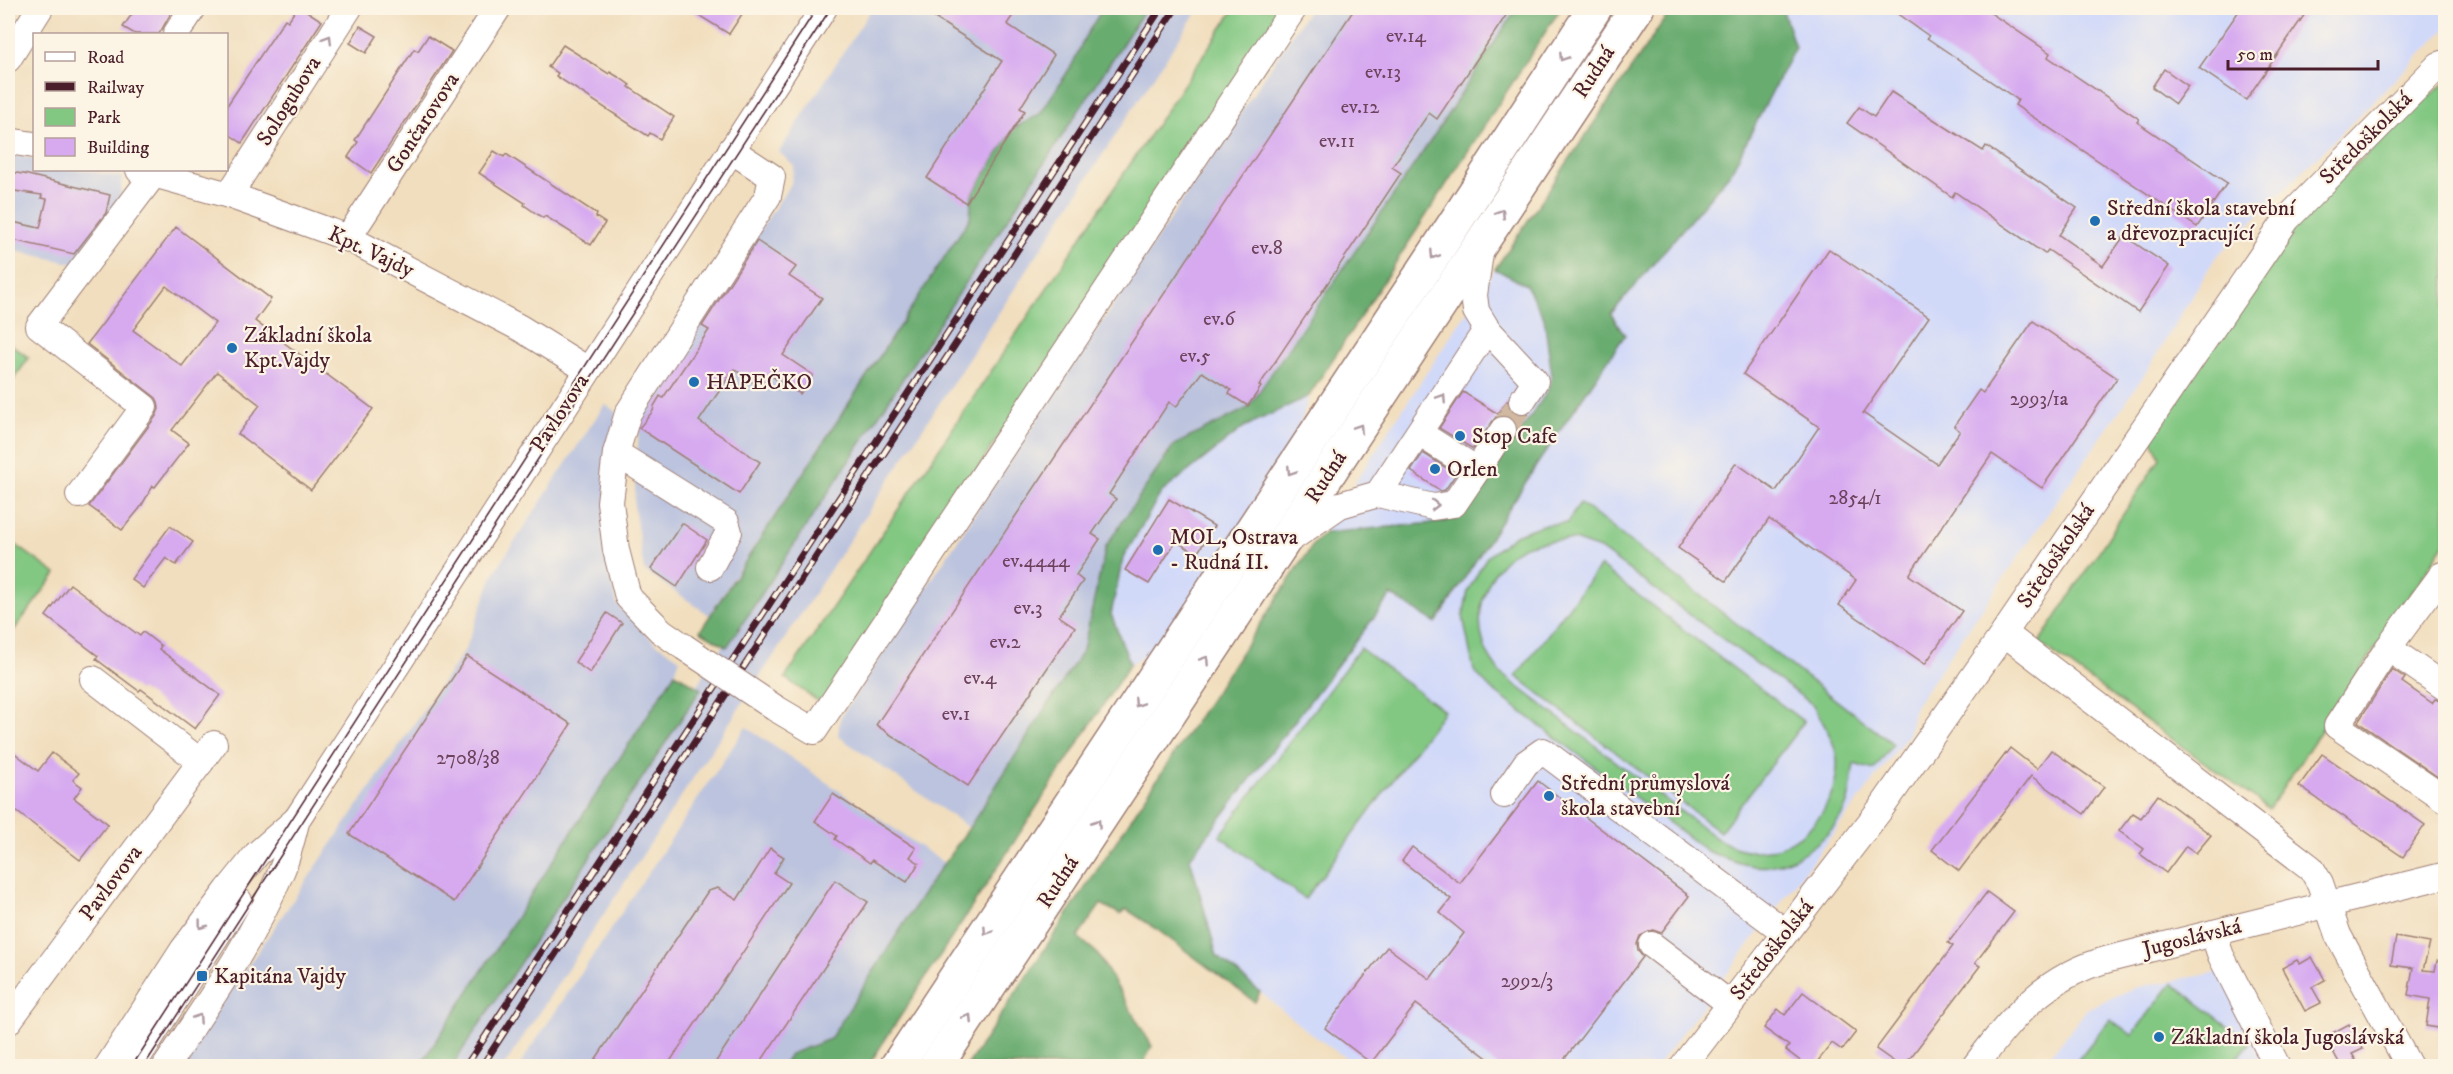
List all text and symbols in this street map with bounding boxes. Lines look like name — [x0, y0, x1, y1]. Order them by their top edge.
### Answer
house number: ev.14 — [1386, 24, 1427, 49]
legend — [33, 33, 228, 171]
scale bar — [2228, 33, 2378, 71]
one-way arrow — [321, 35, 332, 46]
street label: Rudná — [1567, 40, 1621, 103]
text: 50 m — [2237, 44, 2273, 66]
text: Road — [87, 47, 124, 69]
one-way arrow — [1559, 50, 1570, 61]
street label: Sologubova — [251, 51, 327, 151]
house number: ev.13 — [1365, 60, 1401, 85]
street label: Gončarovova — [380, 67, 466, 178]
text: Railway — [87, 77, 145, 99]
street label: Středoškolská — [2314, 85, 2419, 190]
house number: ev.12 — [1341, 95, 1379, 120]
text: Park — [87, 107, 121, 129]
house number: ev.11 — [1319, 129, 1355, 154]
text: Building — [87, 137, 149, 159]
place label: Střední škola stavební a dřevozpracující — [2107, 195, 2296, 247]
one-way arrow — [1494, 208, 1505, 219]
marker: Střední škola stavební a dřevozpracující — [2088, 214, 2102, 228]
street label: Kpt. Vajdy — [324, 220, 419, 284]
house number: ev.8 — [1251, 236, 1283, 261]
one-way arrow — [1429, 249, 1441, 259]
house number: ev.6 — [1203, 307, 1235, 332]
place label: Základní škola Kpt.Vajdy — [244, 322, 372, 374]
marker: Základní škola Kpt.Vajdy — [225, 341, 239, 355]
house number: ev.5 — [1179, 344, 1211, 369]
street label: Pavlovova — [525, 368, 596, 457]
place label: HAPEČKO — [706, 368, 812, 396]
marker: HAPEČKO — [687, 375, 701, 389]
house number: 2993/1a — [2010, 387, 2069, 412]
one-way arrow — [1435, 394, 1446, 405]
place label: Stop Cafe — [1472, 423, 1557, 450]
one-way arrow — [1351, 424, 1363, 434]
marker: Stop Cafe — [1453, 429, 1467, 443]
street label: Rudná — [1299, 445, 1353, 508]
place label: Orlen — [1447, 456, 1498, 483]
marker: Orlen — [1428, 462, 1442, 476]
one-way arrow — [1288, 464, 1299, 475]
house number: 2854/1 — [1828, 486, 1882, 511]
street label: Středoškolská — [2011, 498, 2101, 613]
one-way arrow — [1430, 499, 1439, 512]
place label: MOL, Ostrava - Rudná II. — [1170, 524, 1299, 576]
marker: MOL, Ostrava - Rudná II. — [1151, 543, 1165, 557]
house number: ev.4444 — [1002, 549, 1070, 574]
house number: ev.3 — [1014, 596, 1042, 621]
house number: ev.2 — [989, 630, 1021, 655]
one-way arrow — [1197, 656, 1208, 667]
house number: ev.4 — [963, 666, 997, 691]
one-way arrow — [1134, 697, 1145, 708]
house number: ev.1 — [942, 702, 970, 727]
house number: 2708/38 — [436, 746, 500, 771]
place label: Střední průmyslová škola stavební — [1561, 770, 1731, 822]
marker: Střední průmyslová škola stavební — [1542, 789, 1556, 803]
one-way arrow — [1090, 819, 1101, 830]
street label: Pavlovova — [74, 839, 149, 926]
street label: Rudná — [1031, 850, 1085, 913]
street label: Středoškolská — [1724, 894, 1820, 1006]
street label: Jugoslávská — [2138, 913, 2245, 964]
one-way arrow — [199, 918, 210, 929]
one-way arrow — [982, 925, 994, 935]
place label: Kapitána Vajdy — [214, 963, 346, 990]
marker: Kapitána Vajdy — [195, 969, 209, 983]
house number: 2992/3 — [1501, 969, 1553, 994]
one-way arrow — [191, 1013, 202, 1024]
one-way arrow — [961, 1013, 972, 1024]
place label: Základní škola Jugoslávská — [2171, 1024, 2405, 1051]
marker: Základní škola Jugoslávská — [2152, 1030, 2166, 1044]

